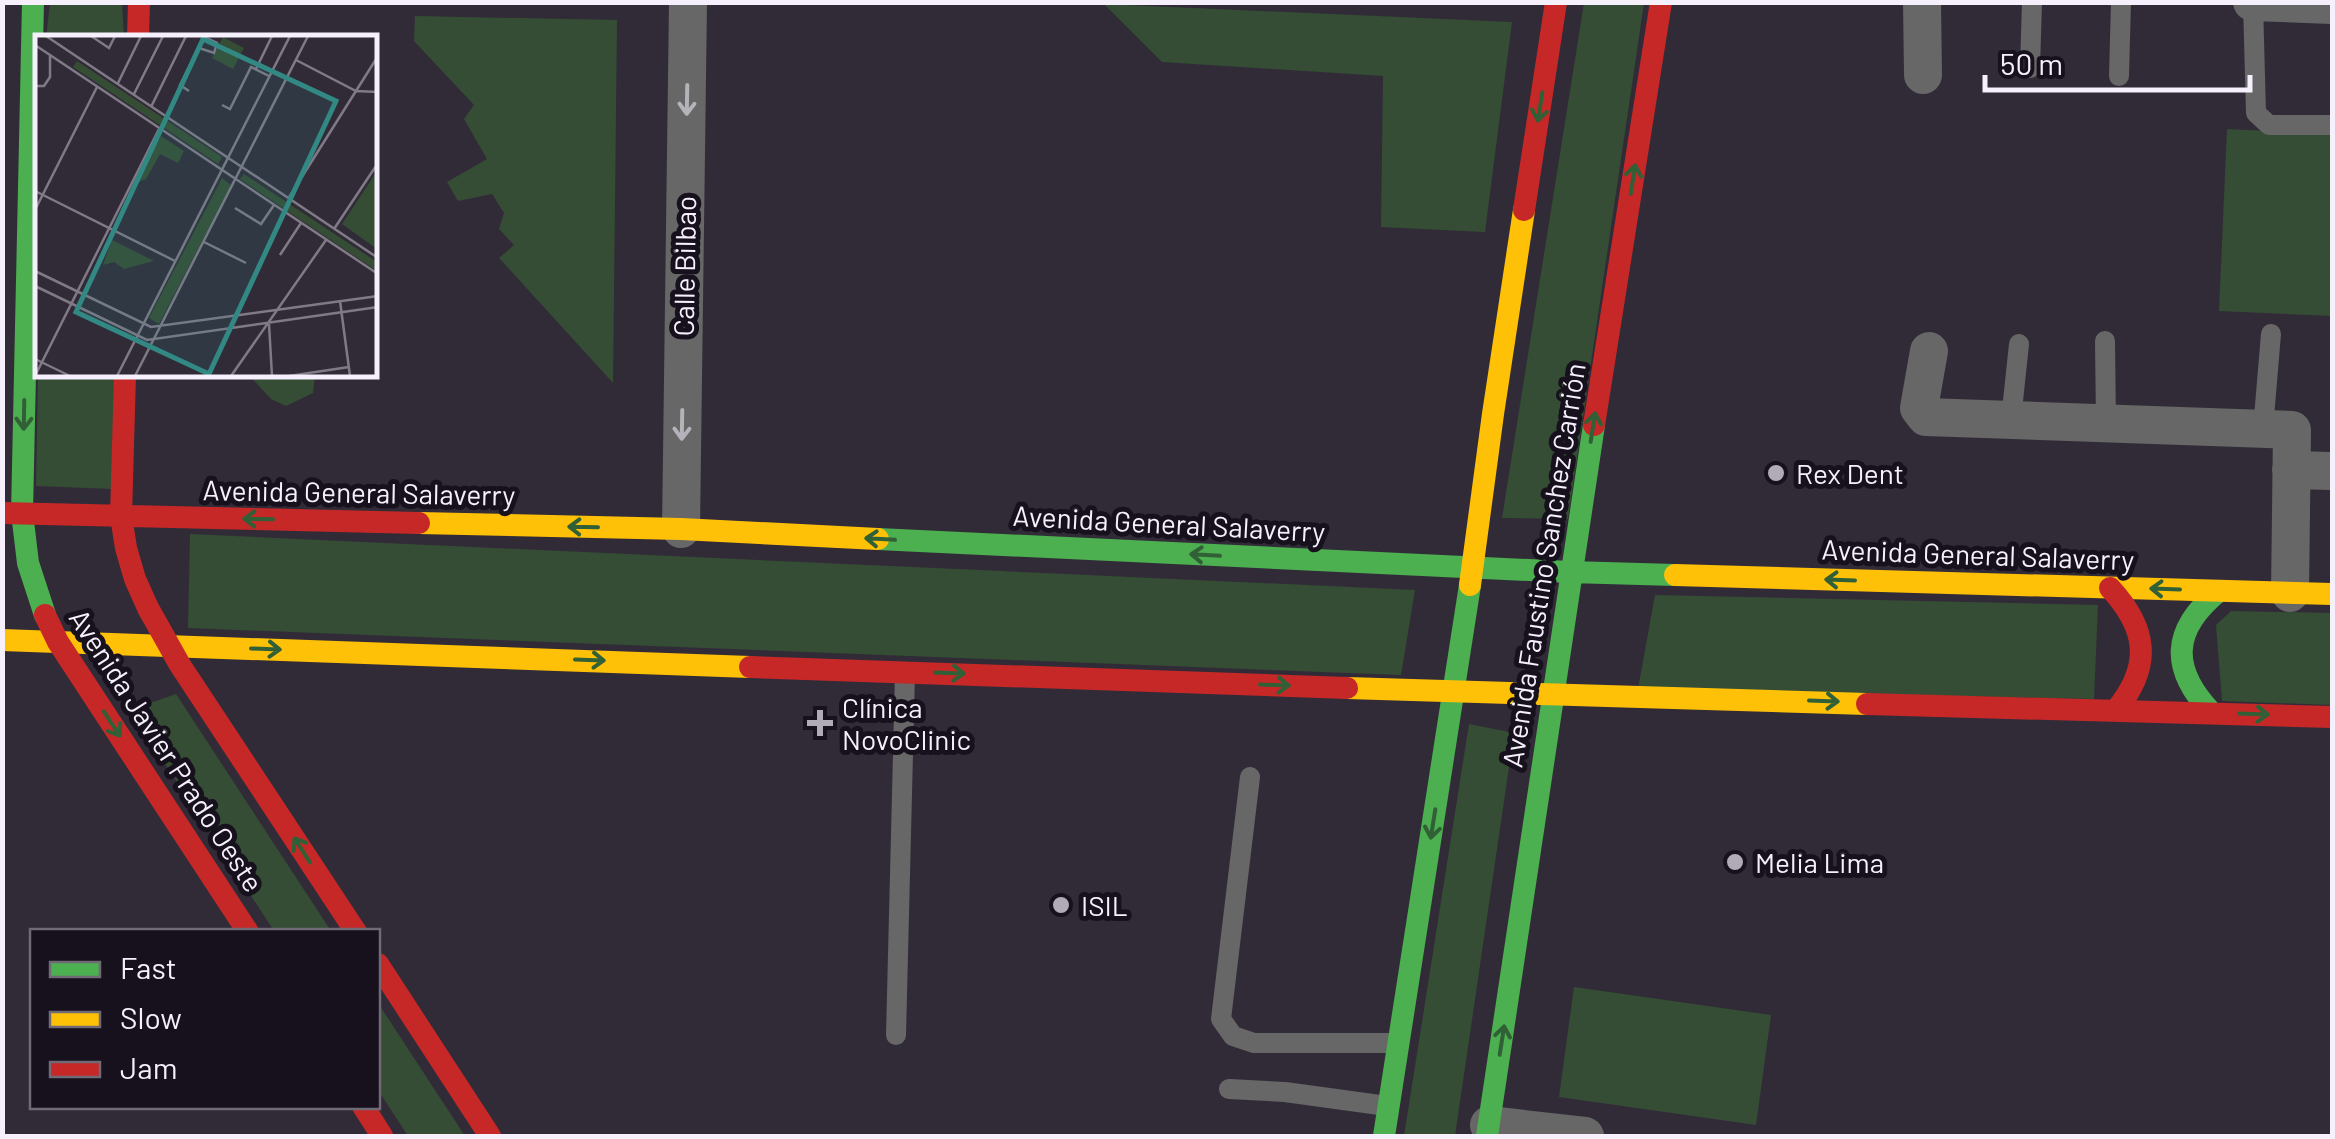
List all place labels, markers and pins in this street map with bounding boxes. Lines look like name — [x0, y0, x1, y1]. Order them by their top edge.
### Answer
place label: Rex Dent — [1796, 456, 1904, 490]
marker: Rex Dent — [1765, 462, 1787, 484]
place label: Clínica NovoClinic — [842, 690, 971, 756]
marker: Clínica NovoClinic — [807, 710, 833, 736]
place label: Melia Lima — [1755, 845, 1884, 879]
marker: Melia Lima — [1724, 851, 1746, 873]
place label: ISIL — [1081, 888, 1128, 922]
marker: ISIL — [1050, 894, 1072, 916]

